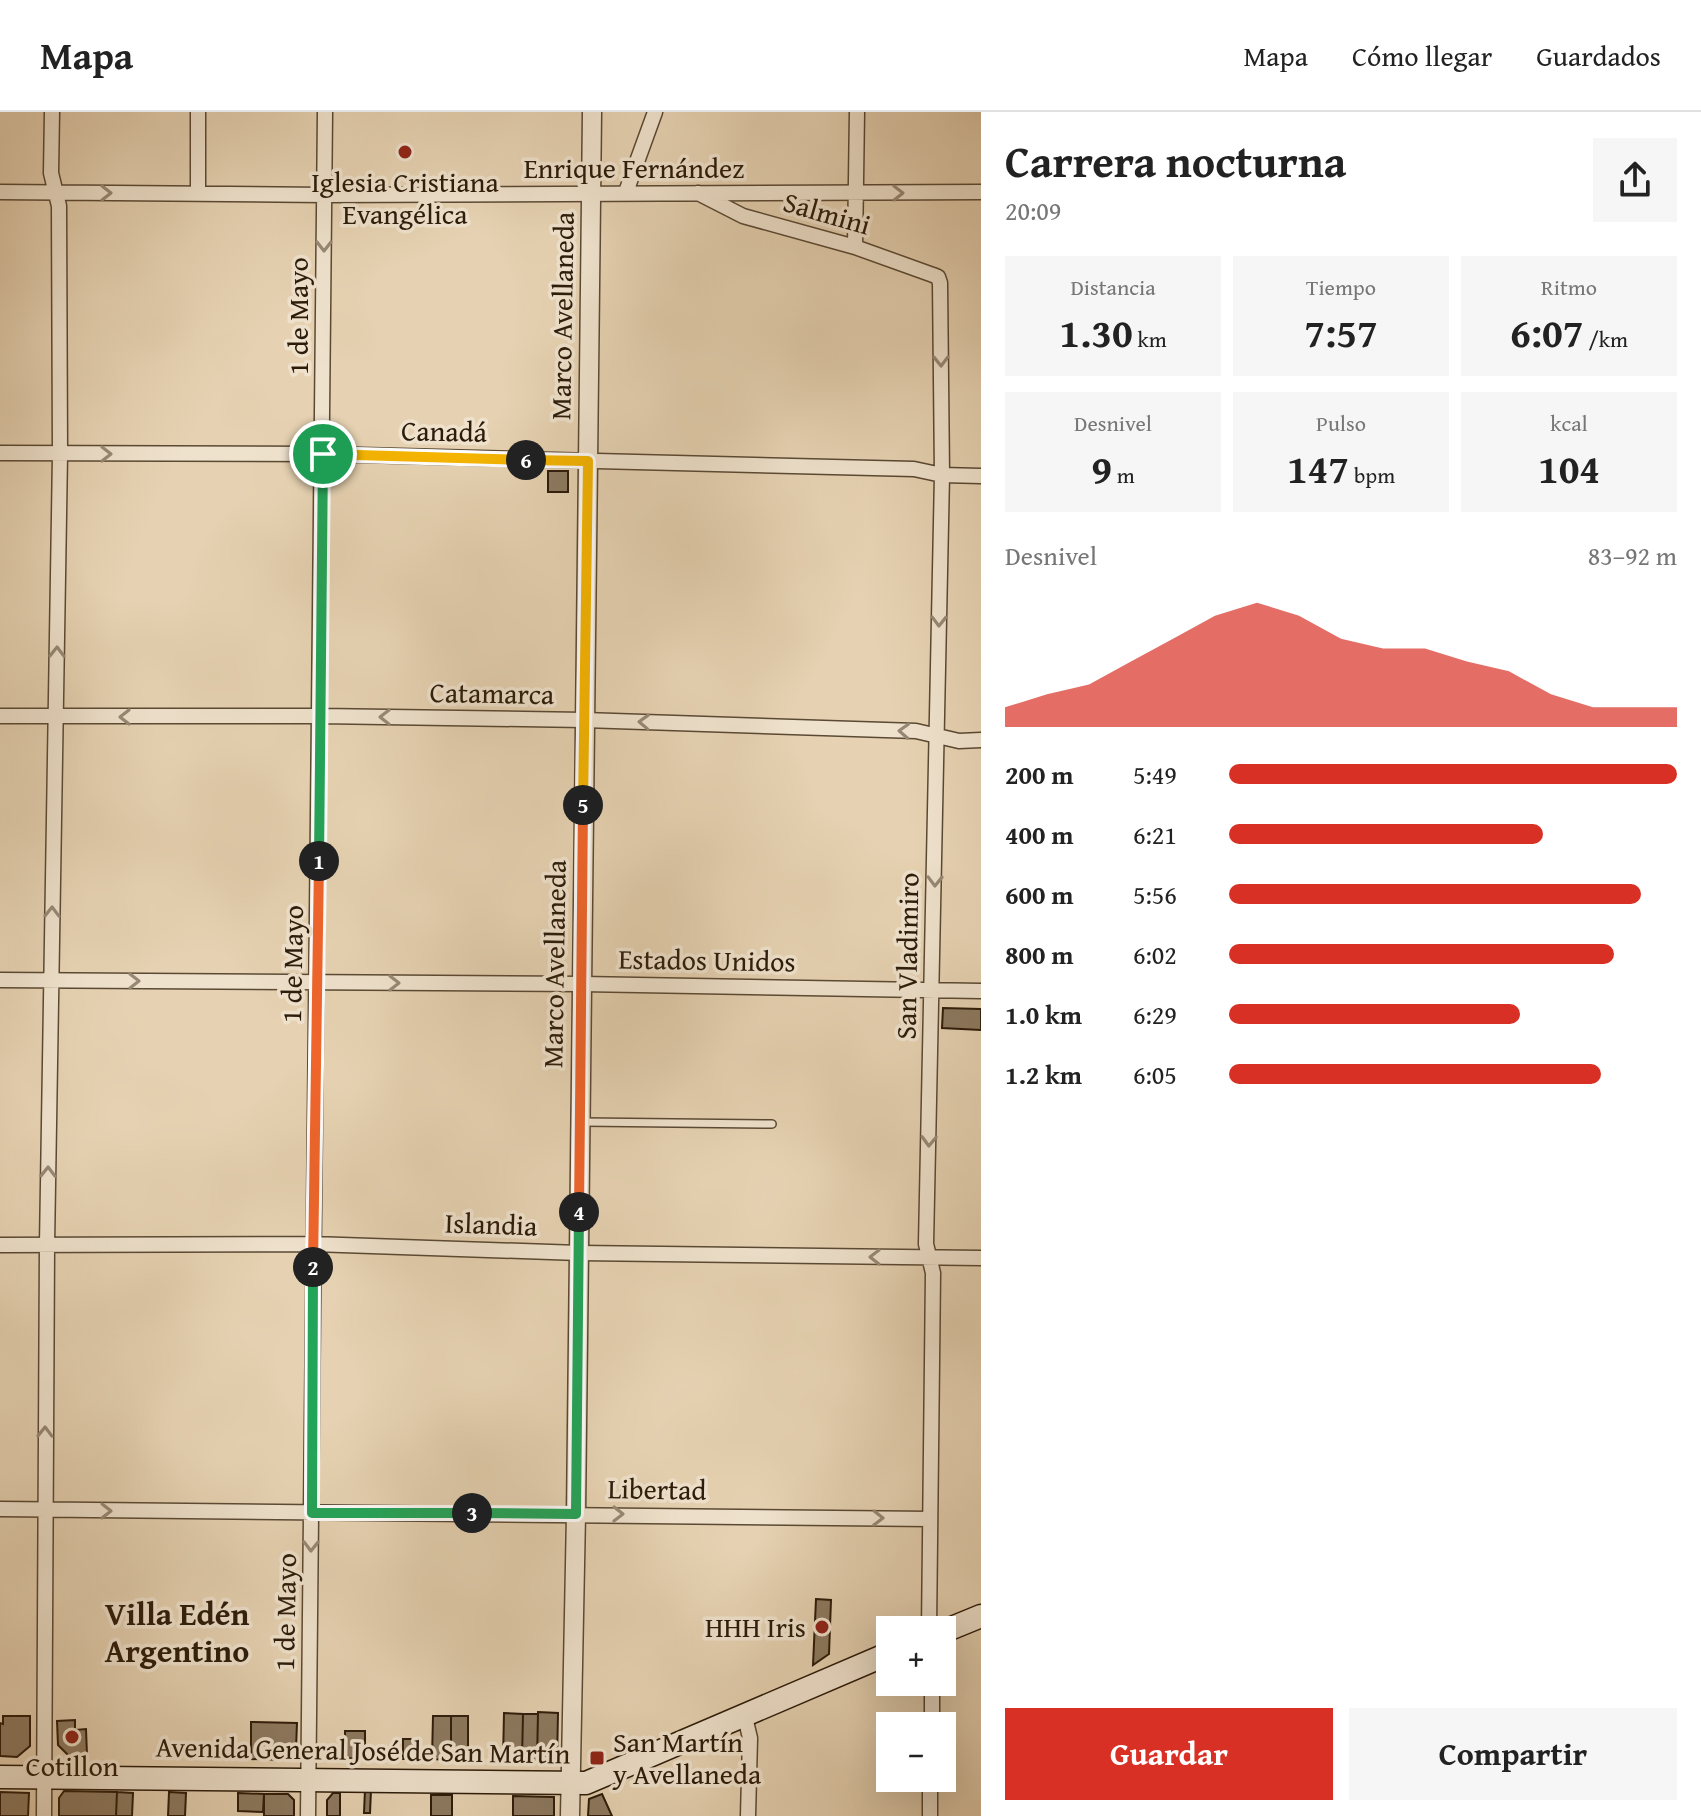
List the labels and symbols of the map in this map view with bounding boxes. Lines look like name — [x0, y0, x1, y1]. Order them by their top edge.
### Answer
marker: Iglesia Cristiana Evangélica — [396, 143, 414, 161]
street label: Enrique Fernández — [524, 147, 744, 188]
place label: Iglesia Cristiana Evangélica — [311, 161, 500, 234]
street label: Salmini — [779, 181, 876, 245]
one-way arrow — [100, 184, 113, 202]
one-way arrow — [892, 184, 905, 202]
street label: Marco Avellaneda — [539, 211, 584, 420]
one-way arrow — [315, 240, 333, 253]
street label: 1 de Mayo — [277, 257, 318, 375]
one-way arrow — [932, 355, 949, 368]
street label: Canadá — [401, 409, 488, 452]
pin — [289, 420, 357, 488]
pin: 6 — [506, 440, 546, 480]
one-way arrow — [100, 445, 113, 463]
one-way arrow — [930, 615, 948, 628]
one-way arrow — [48, 645, 65, 658]
street label: Catamarca — [429, 671, 555, 714]
one-way arrow — [118, 708, 131, 725]
one-way arrow — [378, 708, 391, 726]
one-way arrow — [637, 714, 650, 731]
one-way arrow — [897, 722, 910, 739]
pin: 5 — [563, 785, 603, 825]
pin: 1 — [299, 841, 339, 881]
street label: Marco Avellaneda — [531, 859, 576, 1068]
street label: San Vladimiro — [885, 872, 928, 1040]
one-way arrow — [926, 875, 944, 888]
one-way arrow — [44, 905, 61, 918]
street label: 1 de Mayo — [270, 905, 313, 1023]
street label: Estados Unidos — [618, 937, 796, 982]
one-way arrow — [128, 972, 141, 990]
one-way arrow — [388, 974, 401, 992]
one-way arrow — [921, 1135, 938, 1148]
one-way arrow — [39, 1165, 57, 1178]
pin: 4 — [559, 1192, 599, 1232]
street label: Islandia — [444, 1201, 539, 1246]
pin: 2 — [293, 1247, 333, 1287]
one-way arrow — [868, 1248, 881, 1266]
one-way arrow — [36, 1425, 54, 1438]
street label: Libertad — [607, 1467, 707, 1510]
pin: 3 — [452, 1493, 492, 1533]
one-way arrow — [100, 1502, 113, 1519]
one-way arrow — [612, 1505, 625, 1523]
one-way arrow — [872, 1510, 885, 1527]
one-way arrow — [303, 1540, 320, 1553]
street label: 1 de Mayo — [263, 1553, 306, 1671]
district label: Villa Edén Argentino — [105, 1590, 249, 1674]
place label: HHH Iris — [705, 1606, 806, 1647]
marker: HHH Iris — [813, 1618, 831, 1636]
place label: San Martín y Avellaneda — [612, 1721, 762, 1794]
street label: Avenida General José de San Martín — [155, 1725, 571, 1774]
marker: Cotillon — [63, 1728, 81, 1746]
place label: Cotillon — [26, 1745, 119, 1786]
marker: San Martín y Avellaneda — [588, 1749, 606, 1767]

